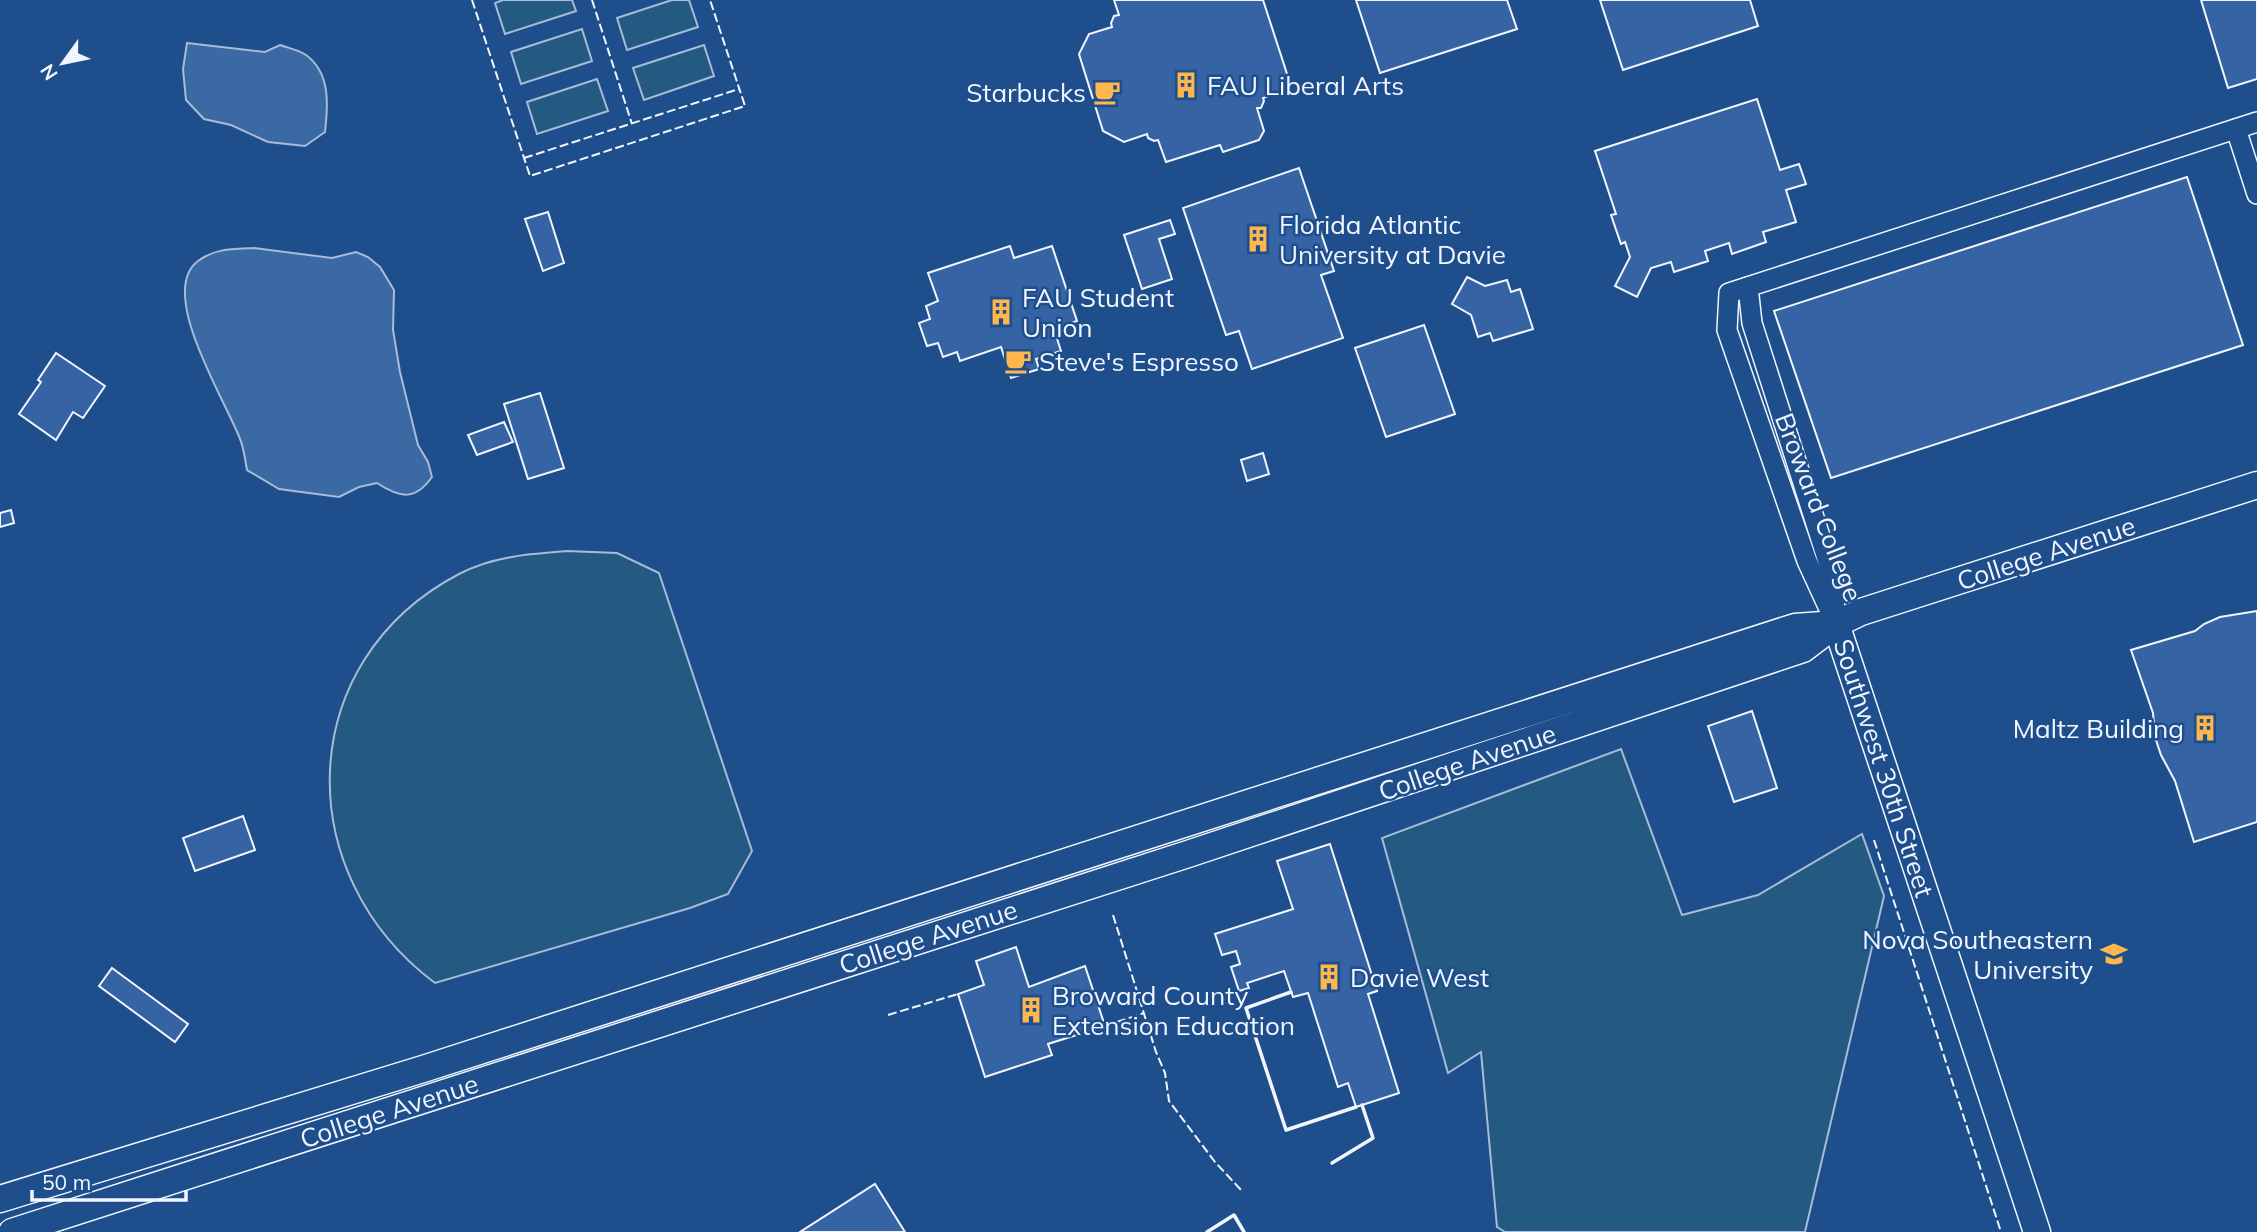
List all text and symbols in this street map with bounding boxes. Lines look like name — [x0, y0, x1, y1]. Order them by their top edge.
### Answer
north arrow — [28, 28, 98, 98]
text: N — [35, 60, 63, 85]
place label: FAU Liberal Arts — [1207, 69, 1404, 102]
building icon: FAU Liberal Arts — [1171, 70, 1201, 100]
place label: Starbucks — [966, 76, 1086, 109]
cafe icon: Starbucks — [1092, 77, 1122, 107]
place label: Florida Atlantic University at Davie — [1279, 208, 1506, 271]
building icon: Florida Atlantic University at Davie — [1243, 224, 1273, 254]
place label: FAU Student Union — [1022, 281, 1174, 344]
building icon: FAU Student Union — [986, 297, 1016, 327]
place label: Steve's Espresso — [1039, 345, 1239, 378]
cafe icon: Steve's Espresso — [1003, 346, 1033, 376]
street label: Broward College — [1768, 408, 1870, 606]
street label: College Avenue — [1953, 509, 2139, 597]
street label: Southwest 30th Street — [1827, 635, 1941, 901]
place label: Maltz Building — [2013, 712, 2184, 745]
building icon: Maltz Building — [2190, 713, 2220, 743]
street label: College Avenue — [1374, 716, 1560, 808]
street label: College Avenue — [835, 893, 1021, 981]
place label: Nova Southeastern University — [1862, 923, 2093, 986]
school or university icon: Nova Southeastern University — [2099, 939, 2129, 969]
place label: Davie West — [1350, 961, 1489, 994]
building icon: Davie West — [1314, 962, 1344, 992]
place label: Broward County Extension Education — [1052, 979, 1295, 1042]
building icon: Broward County Extension Education — [1016, 995, 1046, 1025]
street label: College Avenue — [296, 1067, 482, 1155]
scale bar — [32, 1158, 186, 1202]
text: 50 m — [42, 1169, 91, 1195]

